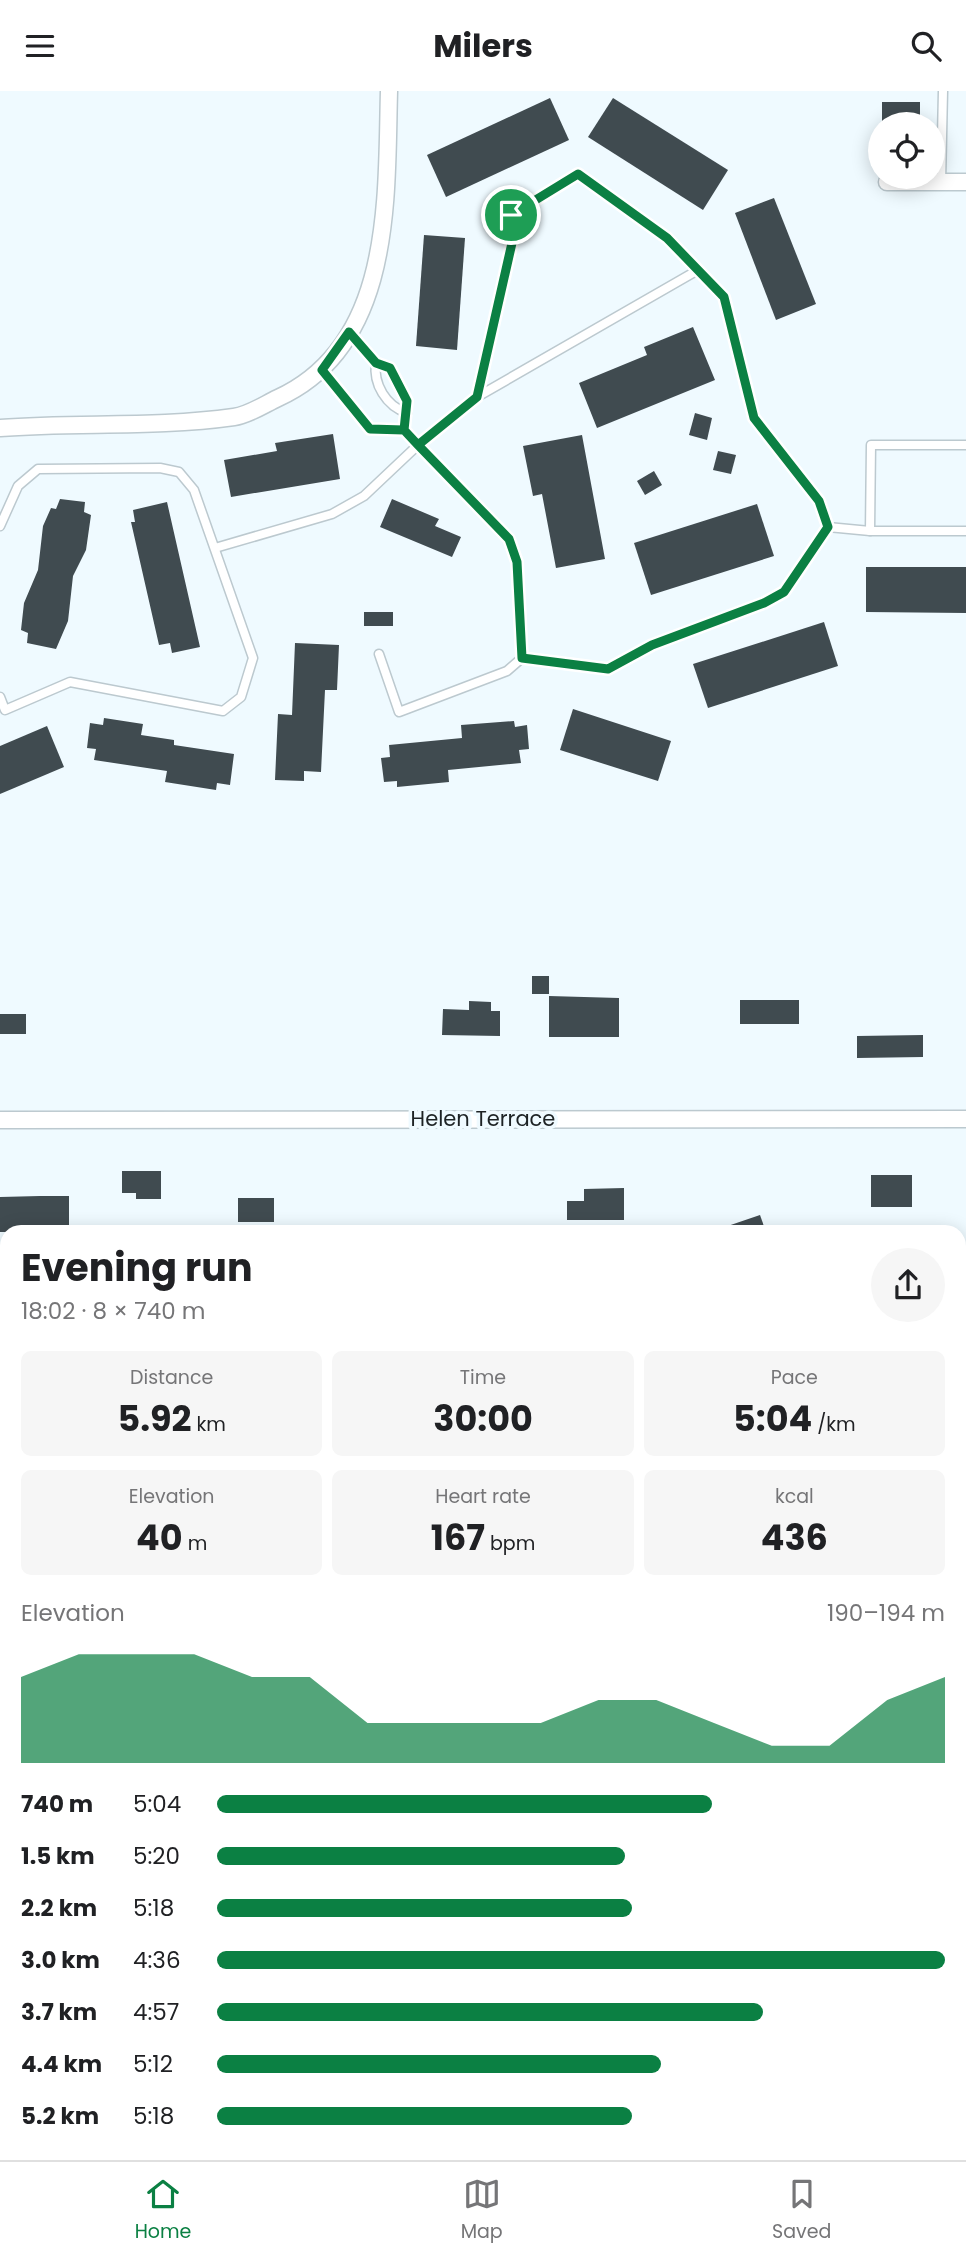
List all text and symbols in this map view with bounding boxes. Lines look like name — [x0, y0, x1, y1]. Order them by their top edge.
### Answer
text: Milers — [433, 23, 533, 68]
icon: menu — [21, 27, 59, 65]
icon: search — [907, 27, 945, 65]
map controls — [868, 112, 945, 189]
button: locate — [868, 112, 945, 189]
pin — [481, 185, 541, 245]
icon: arrive — [492, 196, 530, 234]
street label: Helen Terrace — [411, 1104, 555, 1133]
text: Evening run — [21, 1241, 253, 1294]
button: share — [871, 1248, 945, 1322]
text: 18:02 · 8 × 740 m — [21, 1295, 205, 1327]
text: Distance — [130, 1364, 213, 1391]
text: Time — [460, 1364, 506, 1391]
text: Pace — [771, 1364, 818, 1391]
text: 5.92 — [117, 1394, 192, 1443]
text: 30:00 — [433, 1394, 533, 1443]
text: 5:04 — [733, 1394, 812, 1443]
text: km — [192, 1411, 226, 1438]
text: /km — [812, 1411, 856, 1438]
text: Elevation — [129, 1483, 214, 1510]
text: Heart rate — [435, 1483, 531, 1510]
text: kcal — [775, 1483, 814, 1510]
text: 40 — [136, 1513, 183, 1562]
text: 167 — [431, 1513, 485, 1562]
text: 436 — [761, 1513, 828, 1562]
text: m — [183, 1530, 207, 1557]
text: bpm — [485, 1530, 535, 1557]
text: Elevation — [21, 1597, 125, 1629]
text: 190–194 m — [827, 1597, 945, 1629]
text: 740 m — [21, 1788, 93, 1820]
text: 5:04 — [133, 1788, 181, 1820]
text: 1.5 km — [21, 1840, 95, 1872]
text: 5:20 — [133, 1840, 180, 1872]
text: 2.2 km — [21, 1892, 97, 1924]
text: 5:18 — [133, 1892, 174, 1924]
text: 3.0 km — [21, 1944, 100, 1976]
text: 4:36 — [133, 1944, 181, 1976]
text: 3.7 km — [21, 1996, 97, 2028]
text: 4:57 — [133, 1996, 179, 2028]
text: 4.4 km — [21, 2048, 102, 2080]
text: 5:12 — [133, 2048, 173, 2080]
text: 5.2 km — [21, 2100, 99, 2132]
text: 5:18 — [133, 2100, 174, 2132]
tab: Home — [135, 2175, 191, 2246]
tab: Map — [461, 2175, 503, 2246]
tab: Saved — [772, 2175, 831, 2246]

